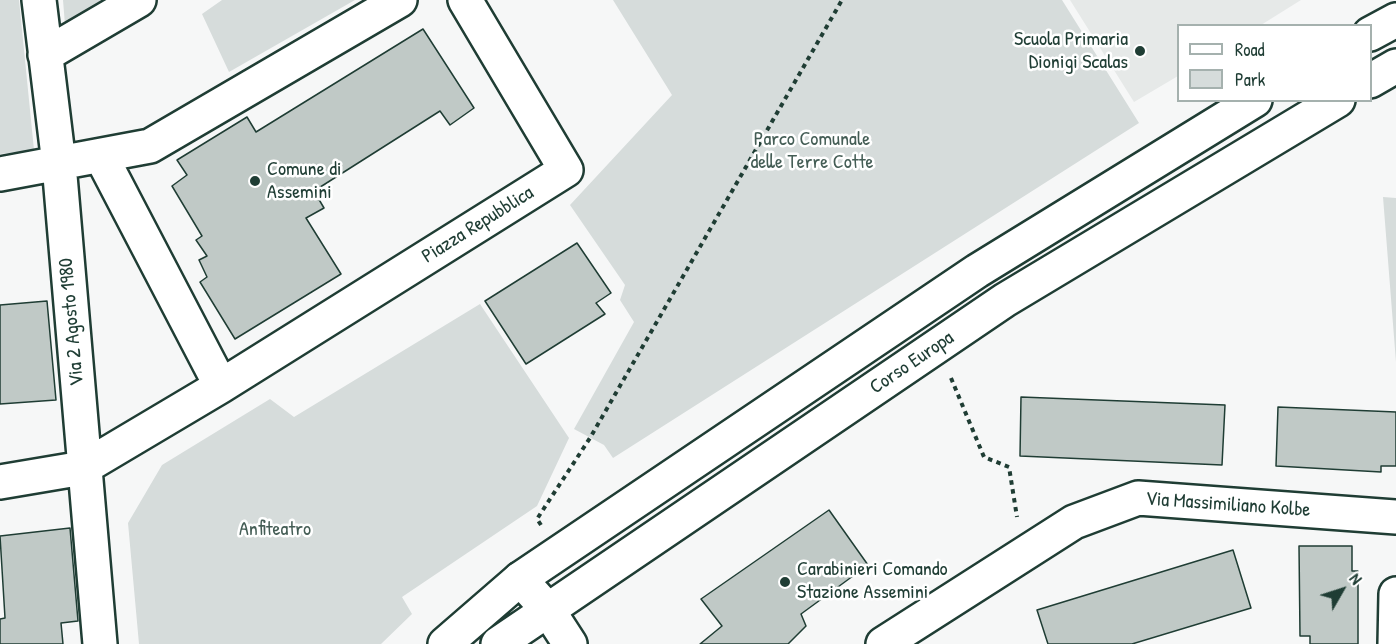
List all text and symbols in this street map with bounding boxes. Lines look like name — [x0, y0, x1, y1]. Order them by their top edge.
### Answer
legend — [1177, 24, 1372, 102]
place label: Scuola Primaria Dionigi Scalas — [1014, 28, 1128, 75]
text: Road — [1235, 37, 1265, 62]
marker: Scuola Primaria Dionigi Scalas — [1133, 44, 1147, 58]
text: Park — [1235, 67, 1265, 92]
park label: Parco Comunale delle Terre Cotte — [751, 128, 873, 175]
place label: Comune di Assemini — [267, 158, 341, 205]
marker: Comune di Assemini — [248, 174, 262, 188]
street label: Piazza Repubblica — [418, 181, 538, 269]
street label: Via 2 Agosto 1980 — [54, 257, 90, 387]
street label: Corso Europa — [865, 326, 959, 400]
street label: Via Massimiliano Kolbe — [1145, 487, 1311, 523]
park label: Anfiteatro — [239, 518, 311, 542]
place label: Carabinieri Comando Stazione Assemini — [797, 558, 948, 605]
north arrow — [1312, 560, 1372, 620]
text: N — [1345, 568, 1367, 589]
marker: Carabinieri Comando Stazione Assemini — [778, 575, 792, 589]

